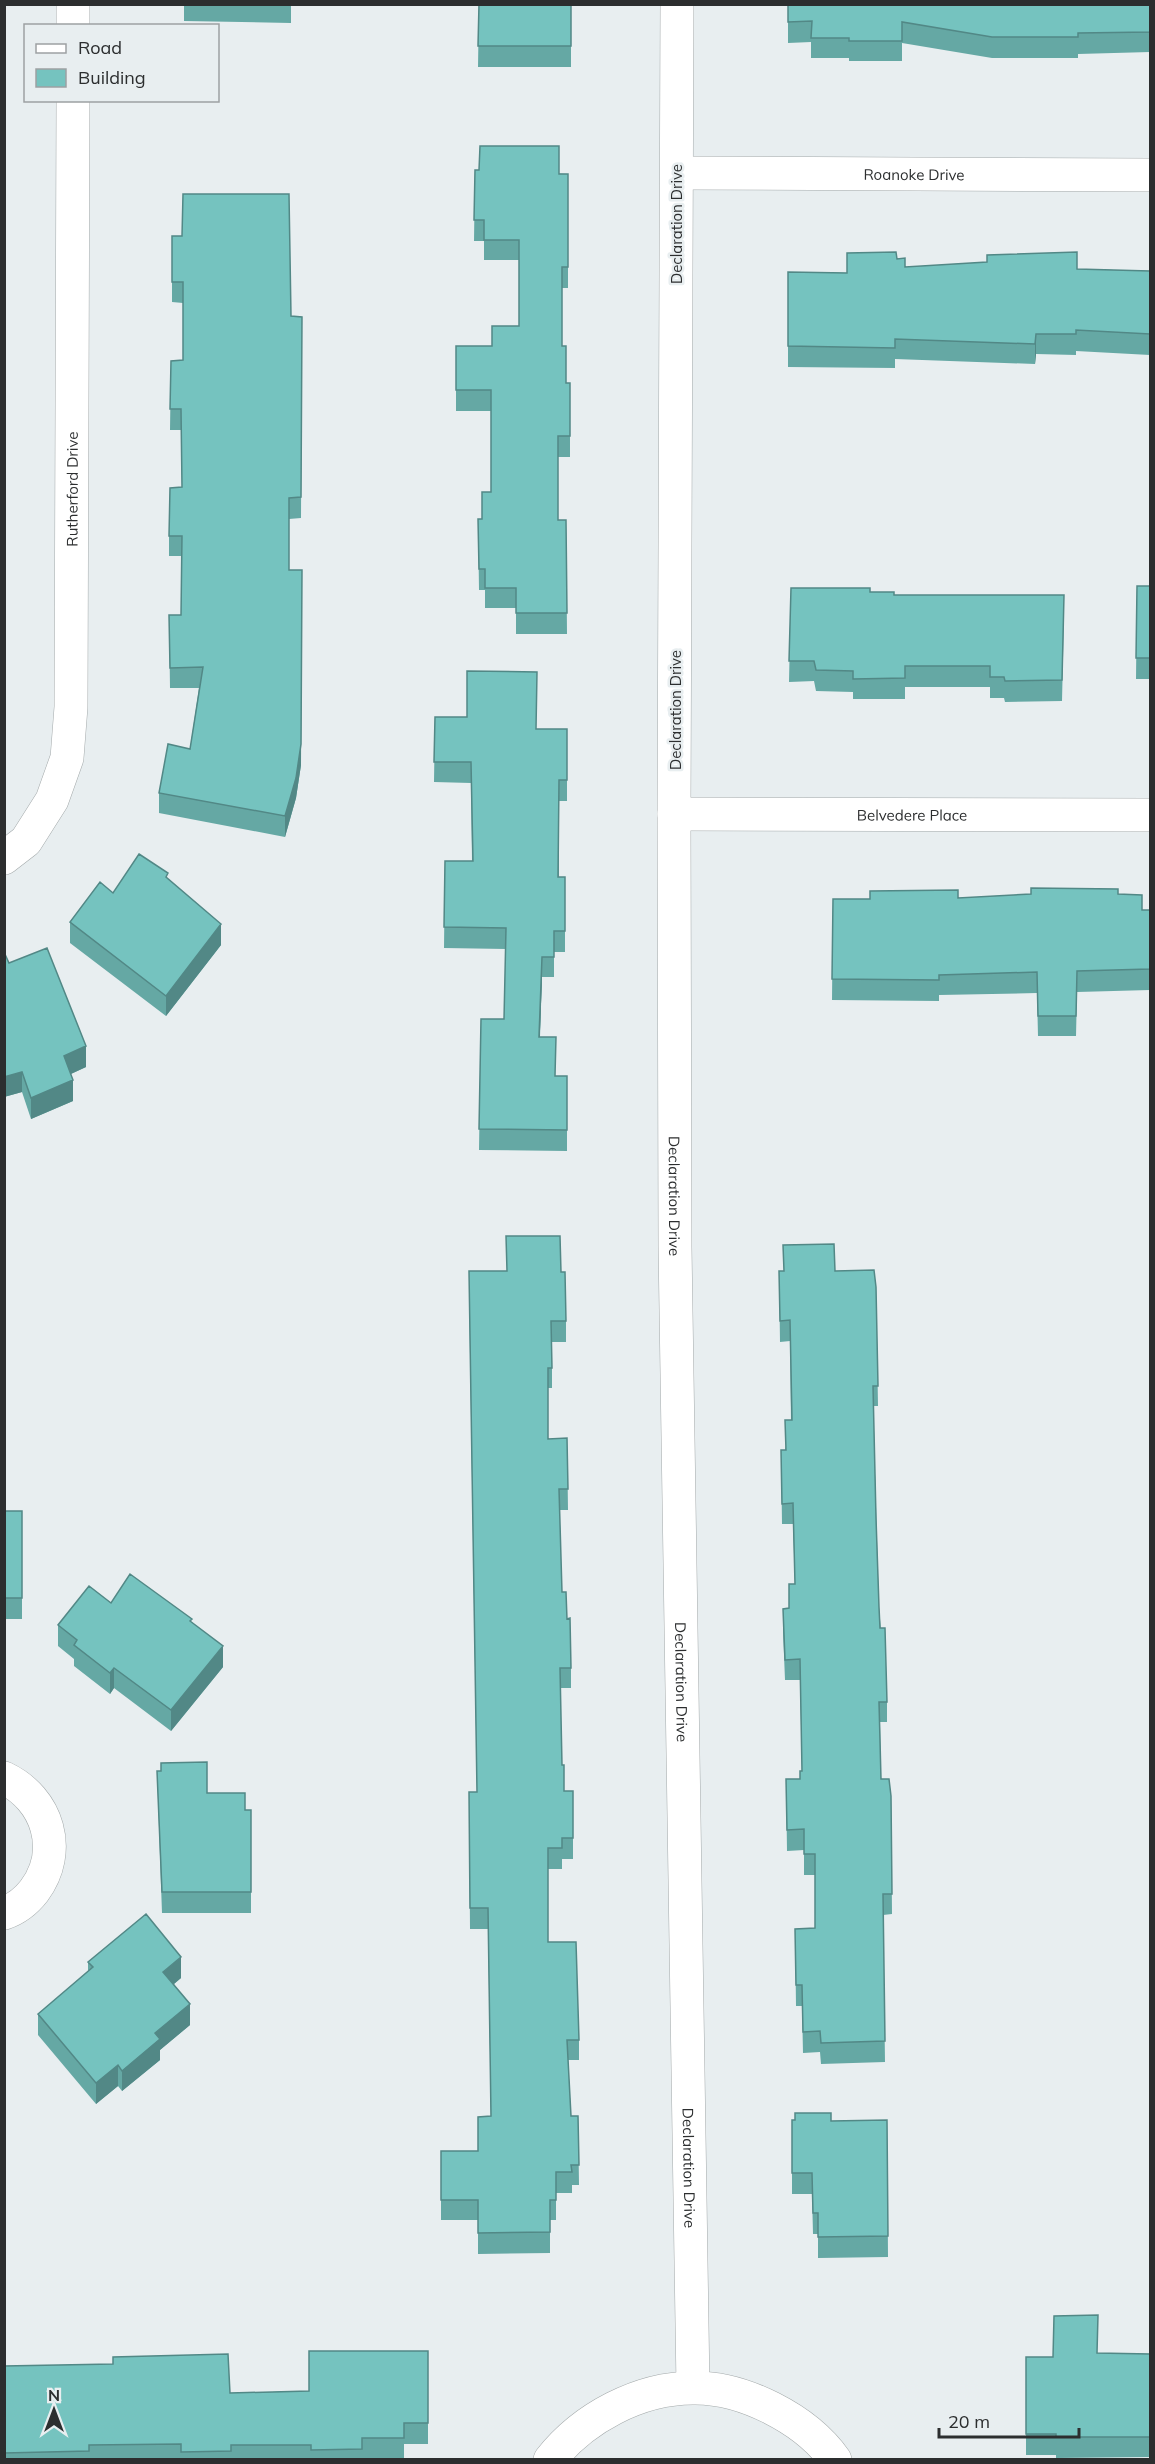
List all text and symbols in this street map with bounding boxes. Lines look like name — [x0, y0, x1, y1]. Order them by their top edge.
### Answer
legend — [24, 24, 219, 102]
text: Road — [78, 36, 122, 59]
text: Building — [78, 66, 146, 89]
street label: Declaration Drive — [667, 164, 686, 284]
street label: Roanoke Drive — [863, 164, 965, 184]
street label: Rutherford Drive — [62, 432, 81, 547]
street label: Declaration Drive — [666, 650, 685, 770]
street label: Belvedere Place — [857, 805, 967, 824]
street label: Declaration Drive — [665, 1136, 685, 1256]
street label: Declaration Drive — [671, 1622, 692, 1742]
street label: Declaration Drive — [679, 2108, 700, 2228]
north arrow — [24, 2380, 84, 2440]
text: N — [48, 2385, 60, 2405]
scale bar — [939, 2401, 1078, 2439]
text: 20 m — [948, 2410, 990, 2433]

